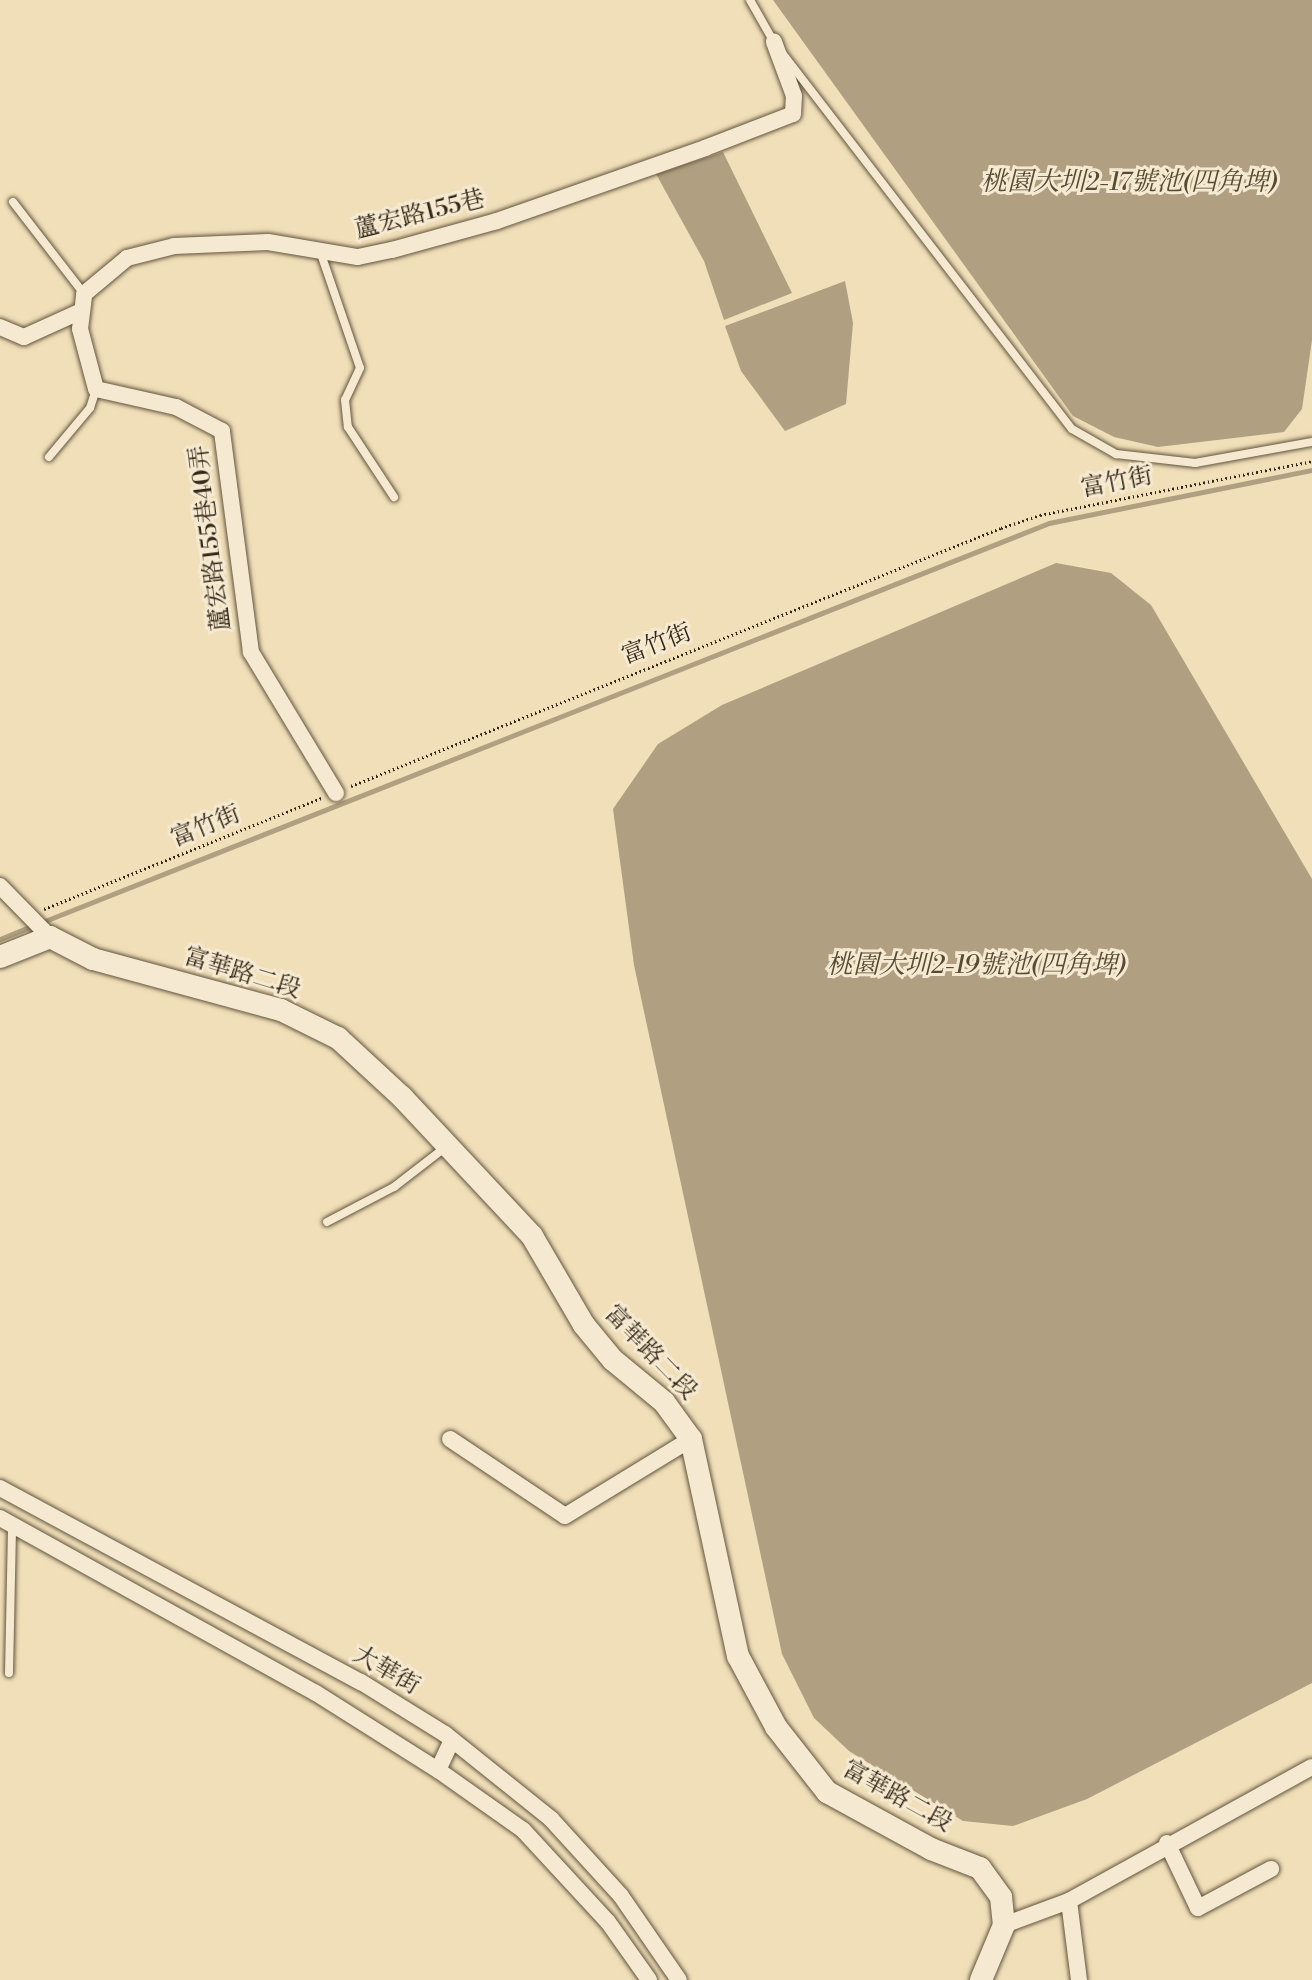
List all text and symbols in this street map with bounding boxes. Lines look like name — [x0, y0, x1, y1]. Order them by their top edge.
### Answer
water label: 桃園大圳2-17號池(四角埤) — [981, 167, 1277, 199]
street label: 蘆宏路155巷 — [352, 185, 488, 245]
street label: 蘆宏路155巷40弄 — [185, 443, 237, 633]
street label: 富竹街 — [1079, 462, 1155, 504]
street label: 富竹街 — [618, 619, 696, 671]
street label: 富竹街 — [167, 800, 245, 854]
street label: 富華路二段 — [180, 943, 304, 1005]
water label: 桃園大圳2-19號池(四角埤) — [827, 950, 1125, 982]
street label: 富華路二段 — [598, 1300, 702, 1406]
street label: 大華街 — [348, 1641, 424, 1701]
street label: 富華路二段 — [838, 1755, 956, 1839]

